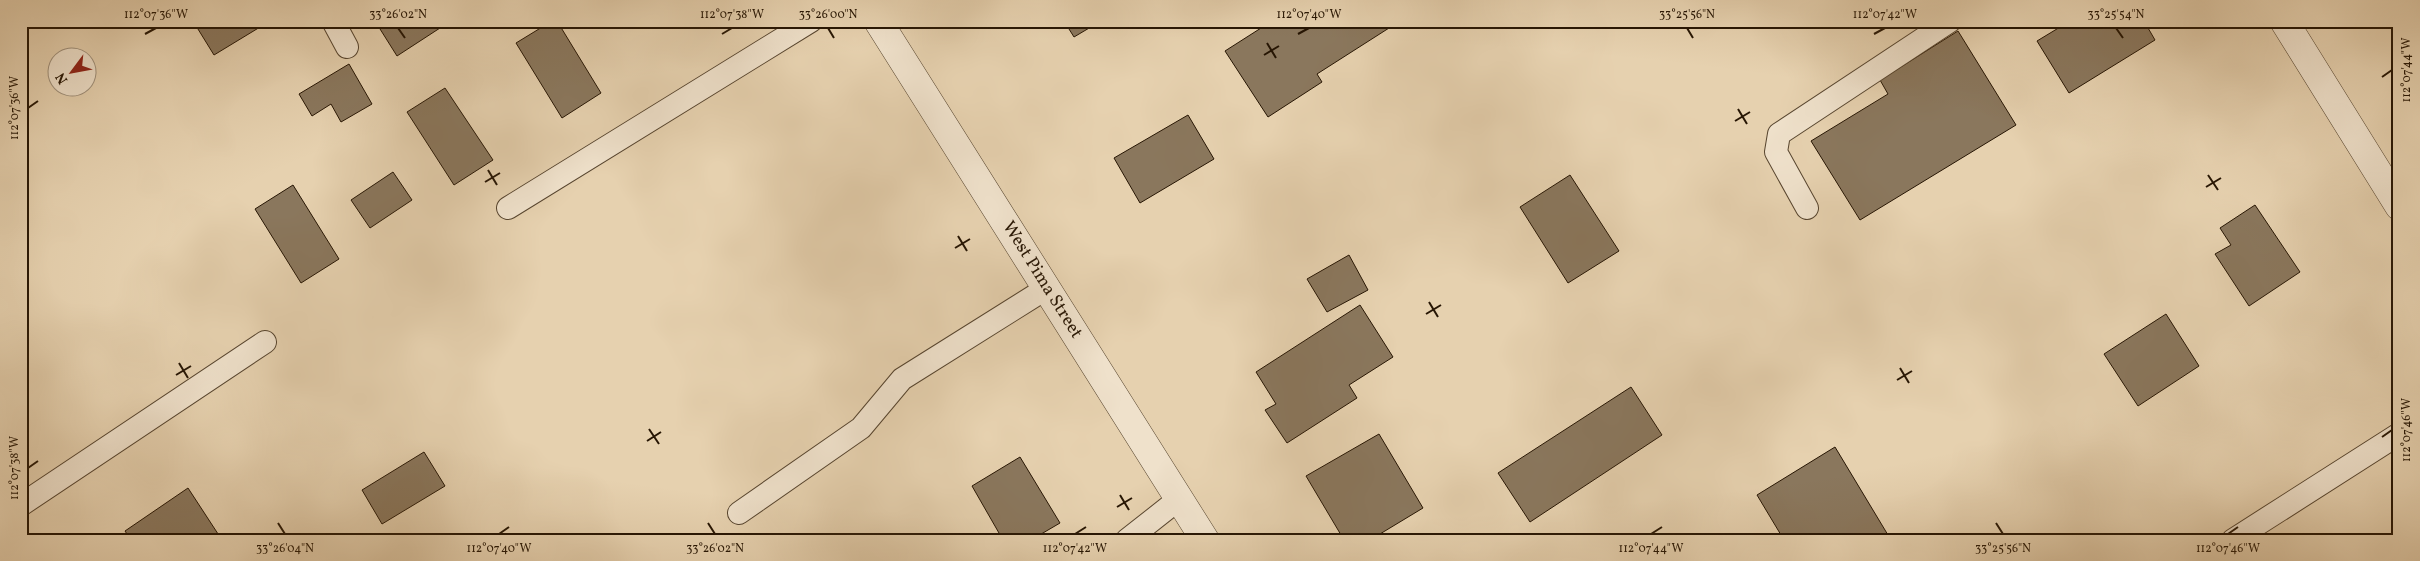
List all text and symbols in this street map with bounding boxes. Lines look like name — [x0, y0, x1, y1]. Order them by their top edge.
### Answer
text: 112°07'36"W — [124, 7, 188, 23]
text: 33°26'02"N — [369, 7, 427, 23]
text: 112°07'38"W — [700, 7, 764, 23]
text: 33°26'00"N — [799, 7, 857, 23]
text: 112°07'40"W — [1277, 7, 1341, 23]
text: 33°25'56"N — [1659, 7, 1715, 23]
text: 112°07'42"W — [1853, 7, 1917, 23]
text: 33°25'54"N — [2088, 7, 2144, 23]
text: 112°07'44"W — [2399, 38, 2415, 102]
north arrow — [48, 48, 98, 98]
text: N — [51, 69, 73, 87]
text: 112°07'36"W — [7, 76, 23, 140]
street label: West Pima Street — [996, 216, 1088, 344]
text: 112°07'46"W — [2399, 398, 2415, 462]
text: 112°07'38"W — [7, 436, 23, 500]
text: 33°26'04"N — [256, 541, 314, 557]
text: 112°07'40"W — [467, 541, 531, 557]
text: 33°26'02"N — [686, 541, 744, 557]
text: 112°07'42"W — [1043, 541, 1107, 557]
text: 112°07'44"W — [1619, 541, 1683, 557]
text: 33°25'56"N — [1975, 541, 2031, 557]
text: 112°07'46"W — [2196, 541, 2260, 557]

